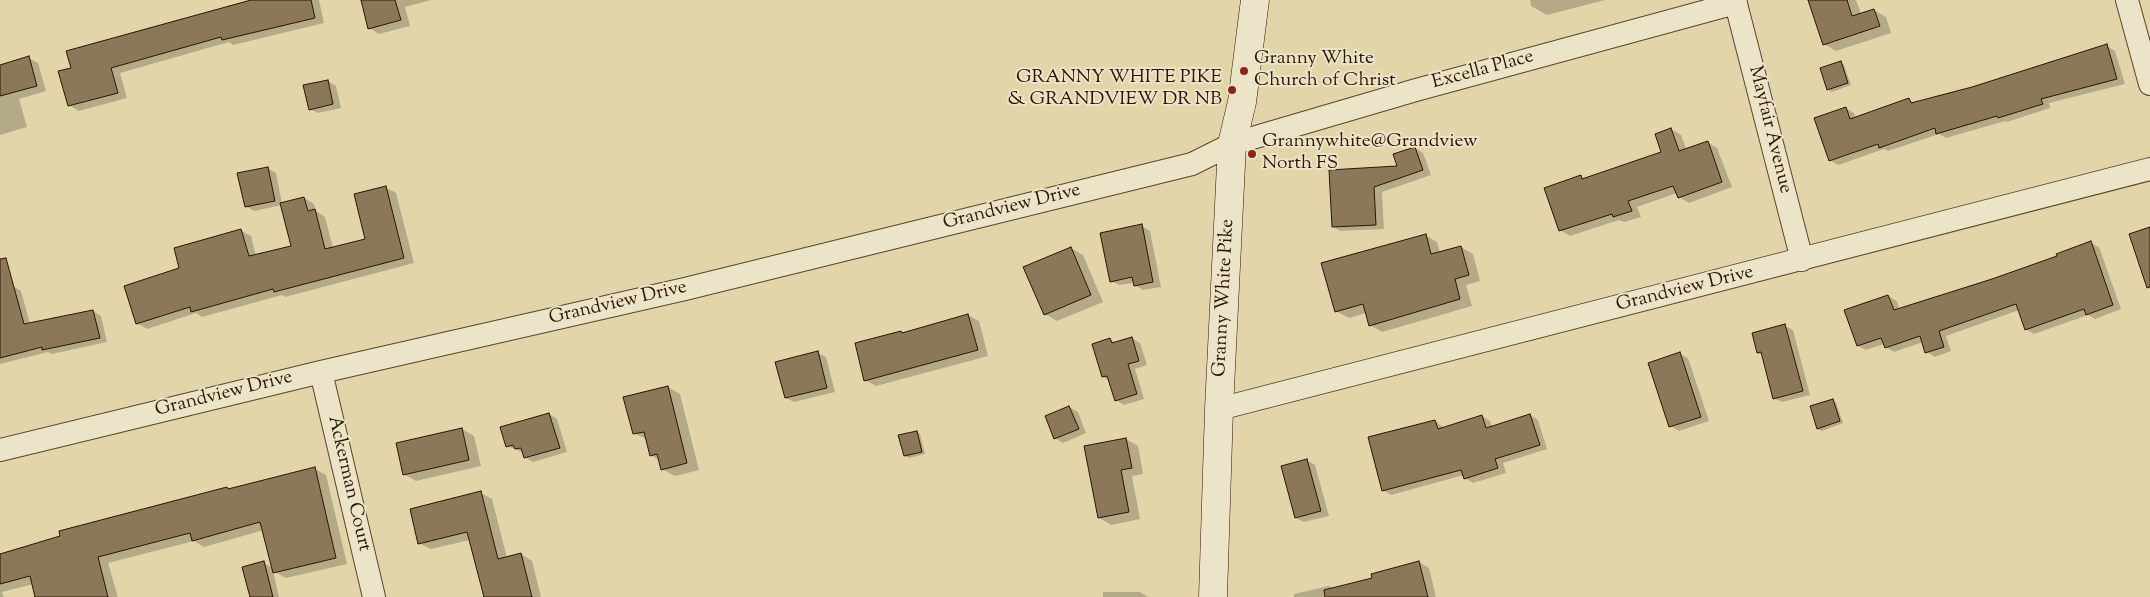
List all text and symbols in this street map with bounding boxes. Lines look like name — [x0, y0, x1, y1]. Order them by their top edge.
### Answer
street label: Excella Place — [1430, 46, 1536, 96]
place label: Granny White Church of Christ — [1254, 49, 1396, 93]
street label: Mayfair Avenue — [1742, 64, 1796, 196]
marker: Granny White Church of Christ — [1238, 65, 1250, 77]
place label: GRANNY WHITE PIKE & GRANDVIEW DR NB — [1008, 68, 1222, 112]
marker: GRANNY WHITE PIKE & GRANDVIEW DR NB — [1226, 84, 1238, 96]
place label: Grannywhite@Grandview North FS — [1262, 132, 1477, 176]
marker: Grannywhite@Grandview North FS — [1246, 148, 1258, 160]
street label: Grandview Drive — [941, 180, 1083, 236]
street label: Granny White Pike — [1209, 218, 1241, 378]
street label: Grandview Drive — [1614, 262, 1756, 318]
street label: Grandview Drive — [547, 277, 689, 331]
street label: Grandview Drive — [153, 367, 295, 423]
street label: Ackerman Court — [321, 414, 375, 554]

